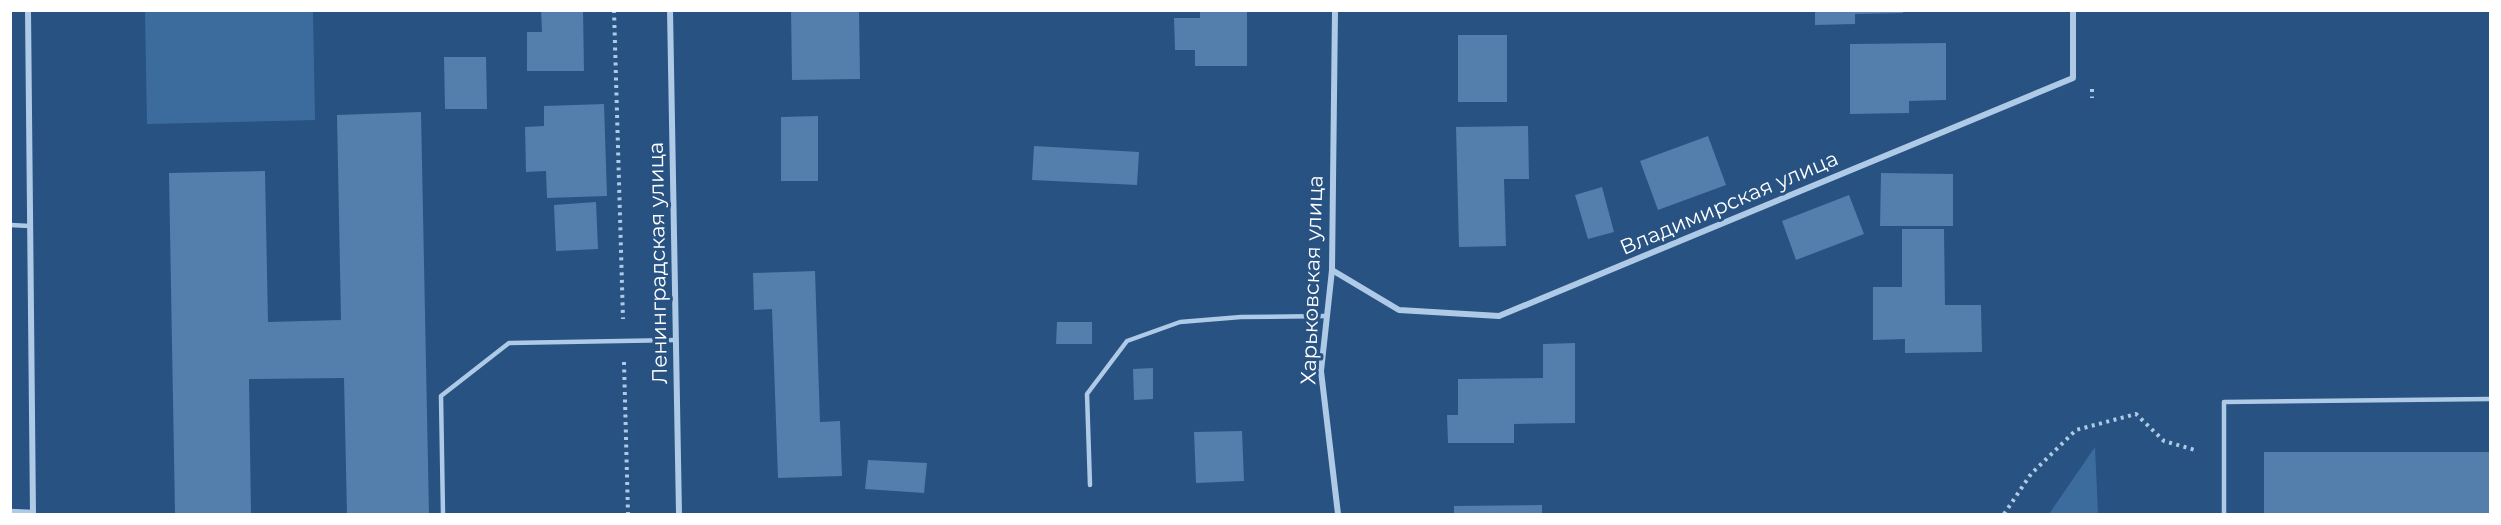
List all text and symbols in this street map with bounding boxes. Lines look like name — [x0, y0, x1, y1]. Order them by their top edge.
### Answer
street label: Ленинградская улица — [643, 142, 672, 384]
street label: Владимирская улица — [1616, 145, 1842, 260]
street label: Харьковская улица — [1295, 175, 1328, 385]

